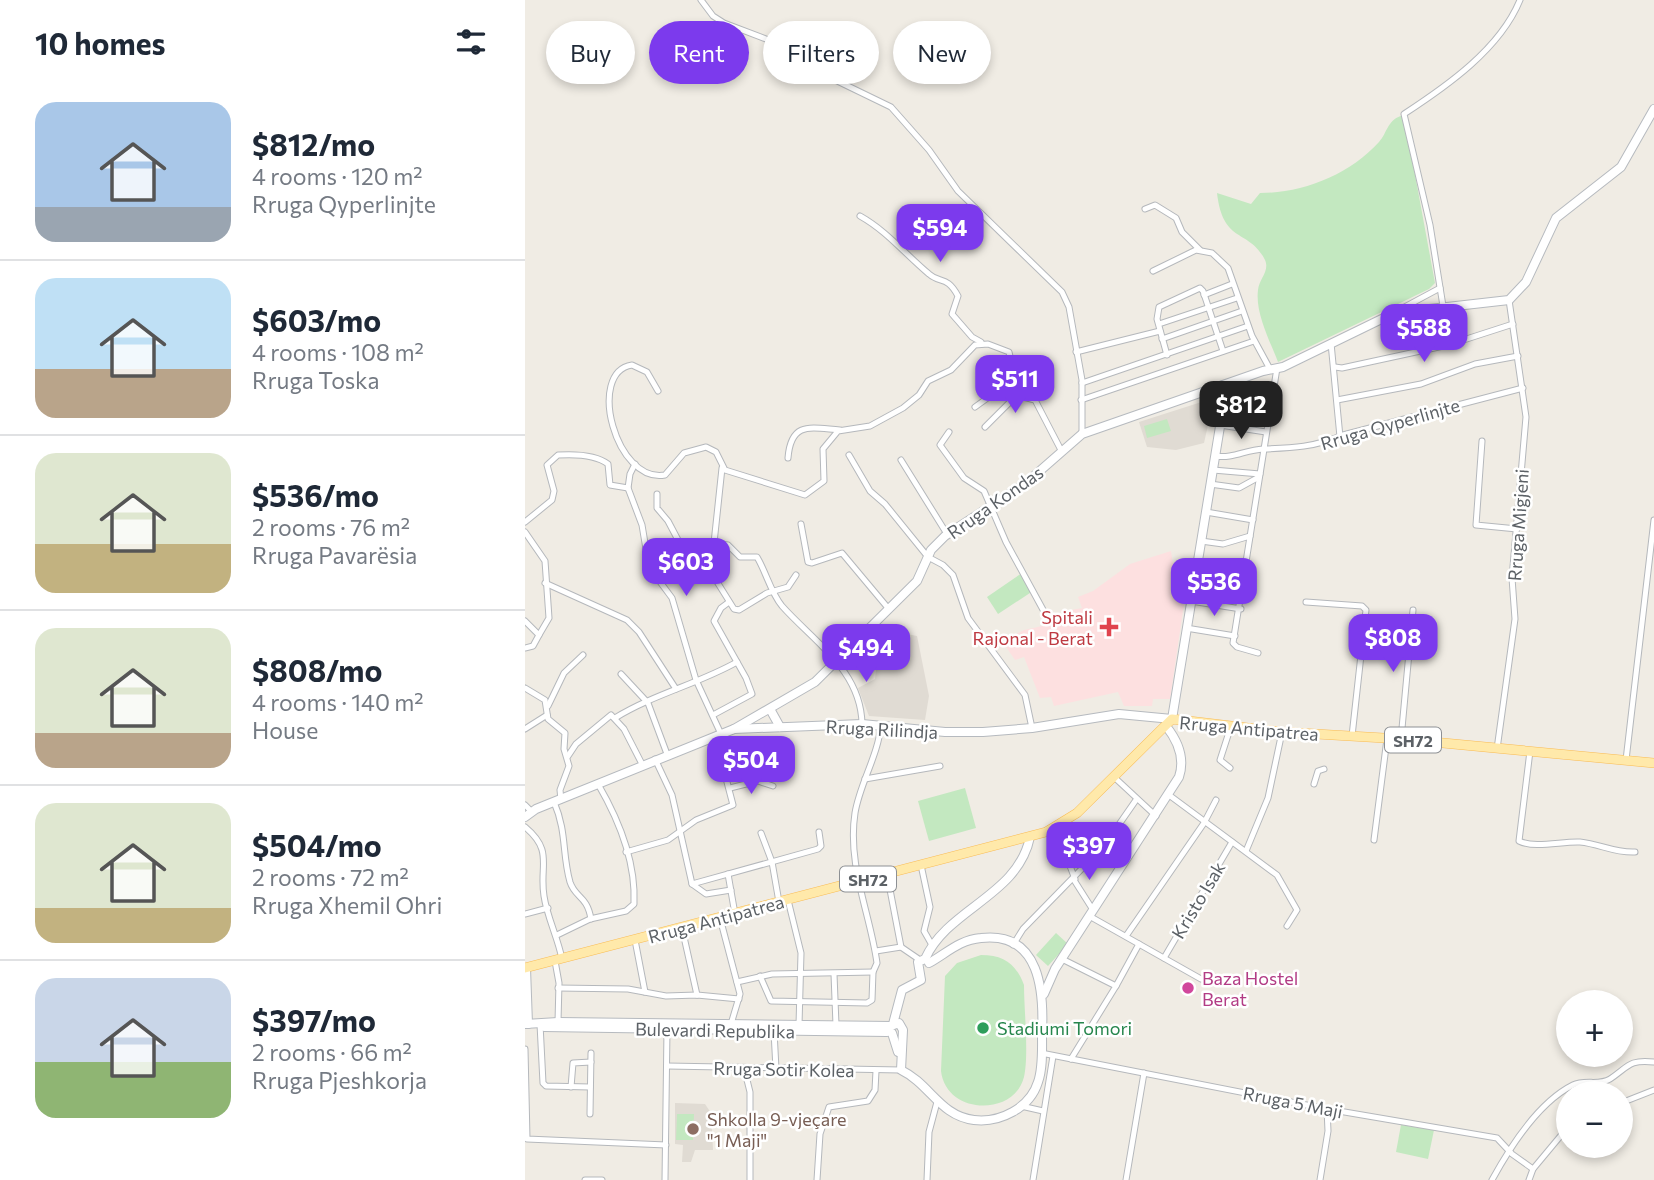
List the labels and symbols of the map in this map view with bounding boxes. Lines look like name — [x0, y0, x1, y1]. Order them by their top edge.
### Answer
pin: $594 — [899, 204, 981, 264]
pin: $588 — [1383, 304, 1465, 364]
pin: $511 — [974, 356, 1056, 415]
pin: $812 — [1200, 382, 1282, 441]
street label: Rruga Qyperlinjte — [1318, 394, 1462, 454]
street label: Rruga Kondas — [943, 461, 1047, 543]
street label: Rruga Migjeni — [1503, 468, 1533, 582]
pin: $603 — [645, 538, 727, 598]
pin: $536 — [1173, 558, 1255, 618]
place label: Spitali Rajonal - Berat — [973, 606, 1093, 649]
pin: $808 — [1352, 614, 1434, 674]
marker: Spitali Rajonal - Berat — [1099, 617, 1119, 637]
pin: $494 — [825, 624, 907, 684]
street label: Rruga Antipatrea — [1178, 711, 1320, 745]
street label: Rruga Rilindja — [825, 715, 939, 743]
road number: SH72 — [1385, 727, 1441, 752]
pin: $504 — [710, 736, 792, 796]
pin: $397 — [1048, 822, 1130, 882]
street label: Kristo Isak — [1166, 857, 1230, 942]
road number: SH72 — [840, 866, 896, 892]
street label: Rruga Antipatrea — [646, 890, 786, 948]
place label: Baza Hostel Berat — [1202, 967, 1298, 1010]
marker: Baza Hostel Berat — [1180, 980, 1196, 996]
place label: Stadiumi Tomori — [997, 1017, 1132, 1039]
street label: Bulevardi Republika — [635, 1018, 795, 1042]
marker: Stadiumi Tomori — [975, 1020, 991, 1036]
street label: Rruga Sotir Kolea — [713, 1057, 855, 1081]
street label: Rruga 5 Maji — [1241, 1082, 1345, 1122]
place label: Shkolla 9-vjeçare "1 Maji" — [707, 1108, 847, 1151]
marker: Shkolla 9-vjeçare "1 Maji" — [685, 1121, 701, 1137]

